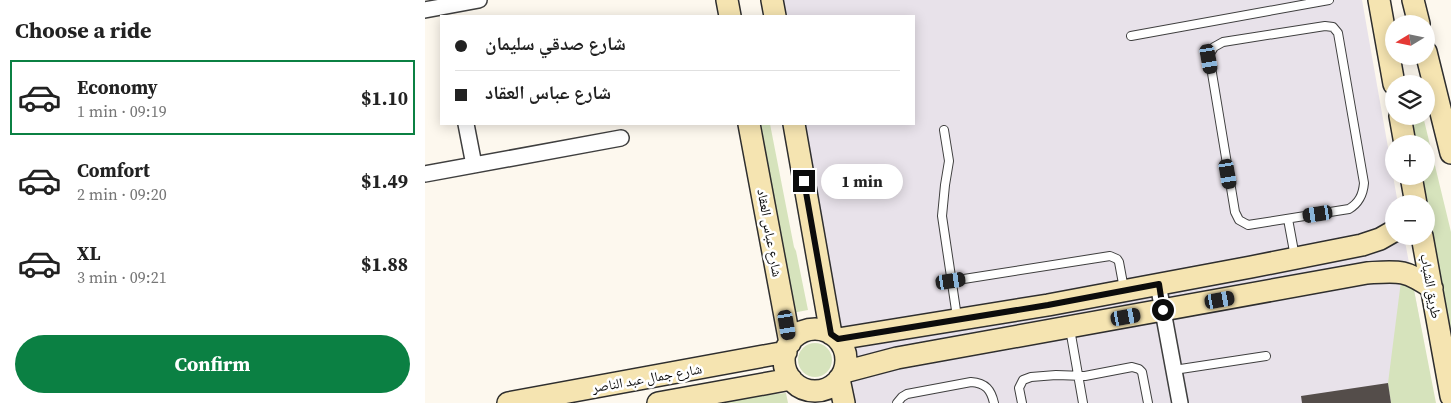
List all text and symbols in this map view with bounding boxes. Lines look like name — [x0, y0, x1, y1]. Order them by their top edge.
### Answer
text: Choose a ride — [15, 15, 152, 45]
north arrow — [1385, 15, 1435, 65]
map controls — [1385, 15, 1435, 245]
text: شارع صدقي سليمان — [485, 30, 626, 56]
car — [1199, 43, 1218, 75]
text: Economy — [77, 74, 158, 100]
icon: car — [17, 75, 62, 120]
button: layers — [1385, 75, 1435, 125]
text: شارع عباس العقاد — [485, 79, 611, 105]
text: $1.10 — [361, 85, 408, 111]
text: 1 min · 09:19 — [77, 100, 167, 122]
button: + — [1385, 135, 1435, 185]
text: Comfort — [77, 157, 150, 183]
icon: car — [17, 158, 62, 203]
car — [1218, 158, 1237, 190]
callout: 1 min — [821, 164, 904, 198]
text: $1.49 — [361, 168, 408, 194]
route end — [793, 170, 815, 192]
text: 1 min — [841, 170, 883, 192]
text: 2 min · 09:20 — [77, 183, 167, 205]
street label: شارع عباس العقاد — [752, 188, 788, 278]
button: − — [1385, 195, 1435, 245]
car — [1302, 204, 1333, 224]
text: XL — [77, 240, 100, 266]
icon: car — [17, 241, 62, 286]
text: $1.88 — [361, 251, 408, 277]
street label: طريق الشباب — [1415, 252, 1447, 320]
text: 3 min · 09:21 — [77, 266, 167, 288]
car — [935, 271, 966, 291]
car — [1203, 290, 1236, 310]
route start — [1152, 299, 1174, 321]
car — [1109, 307, 1142, 327]
car — [777, 309, 796, 341]
button: Confirm — [15, 335, 410, 393]
street label: شارع جمال عبد الناصر — [589, 358, 704, 398]

